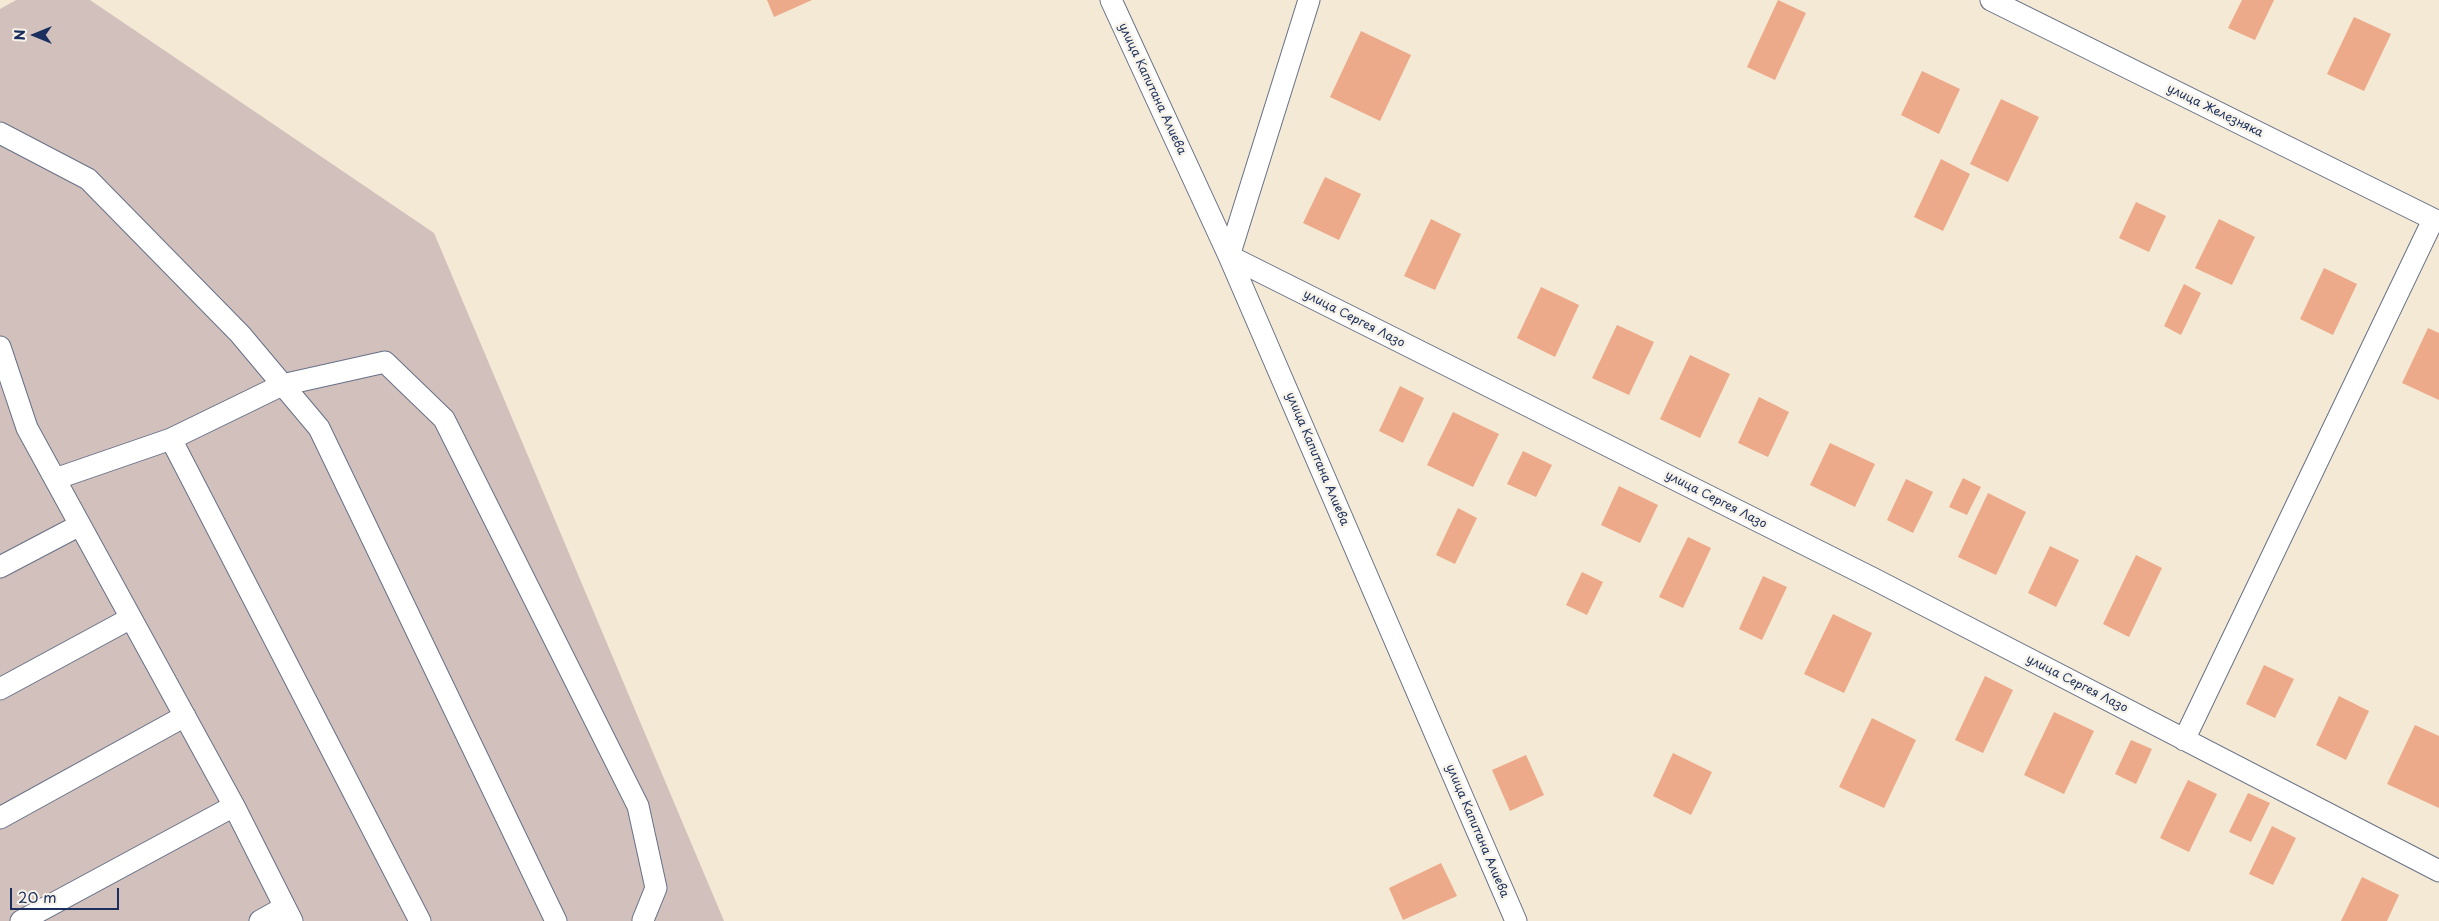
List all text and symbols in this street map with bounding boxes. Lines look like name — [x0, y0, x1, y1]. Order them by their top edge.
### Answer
north arrow — [10, 10, 60, 60]
street label: улица Капитана Алиева — [1115, 21, 1189, 157]
text: N — [9, 29, 30, 41]
street label: улица Железняка — [2165, 82, 2265, 140]
street label: улица Сергея Лазо — [1301, 287, 1407, 351]
street label: улица Капитана Алиева — [1282, 390, 1352, 528]
street label: улица Сергея Лазо — [1663, 468, 1769, 532]
street label: улица Сергея Лазо — [2024, 652, 2130, 716]
street label: улица Капитана Алиева — [1442, 762, 1512, 900]
scale bar — [12, 878, 121, 910]
text: 20 m — [18, 885, 57, 908]

